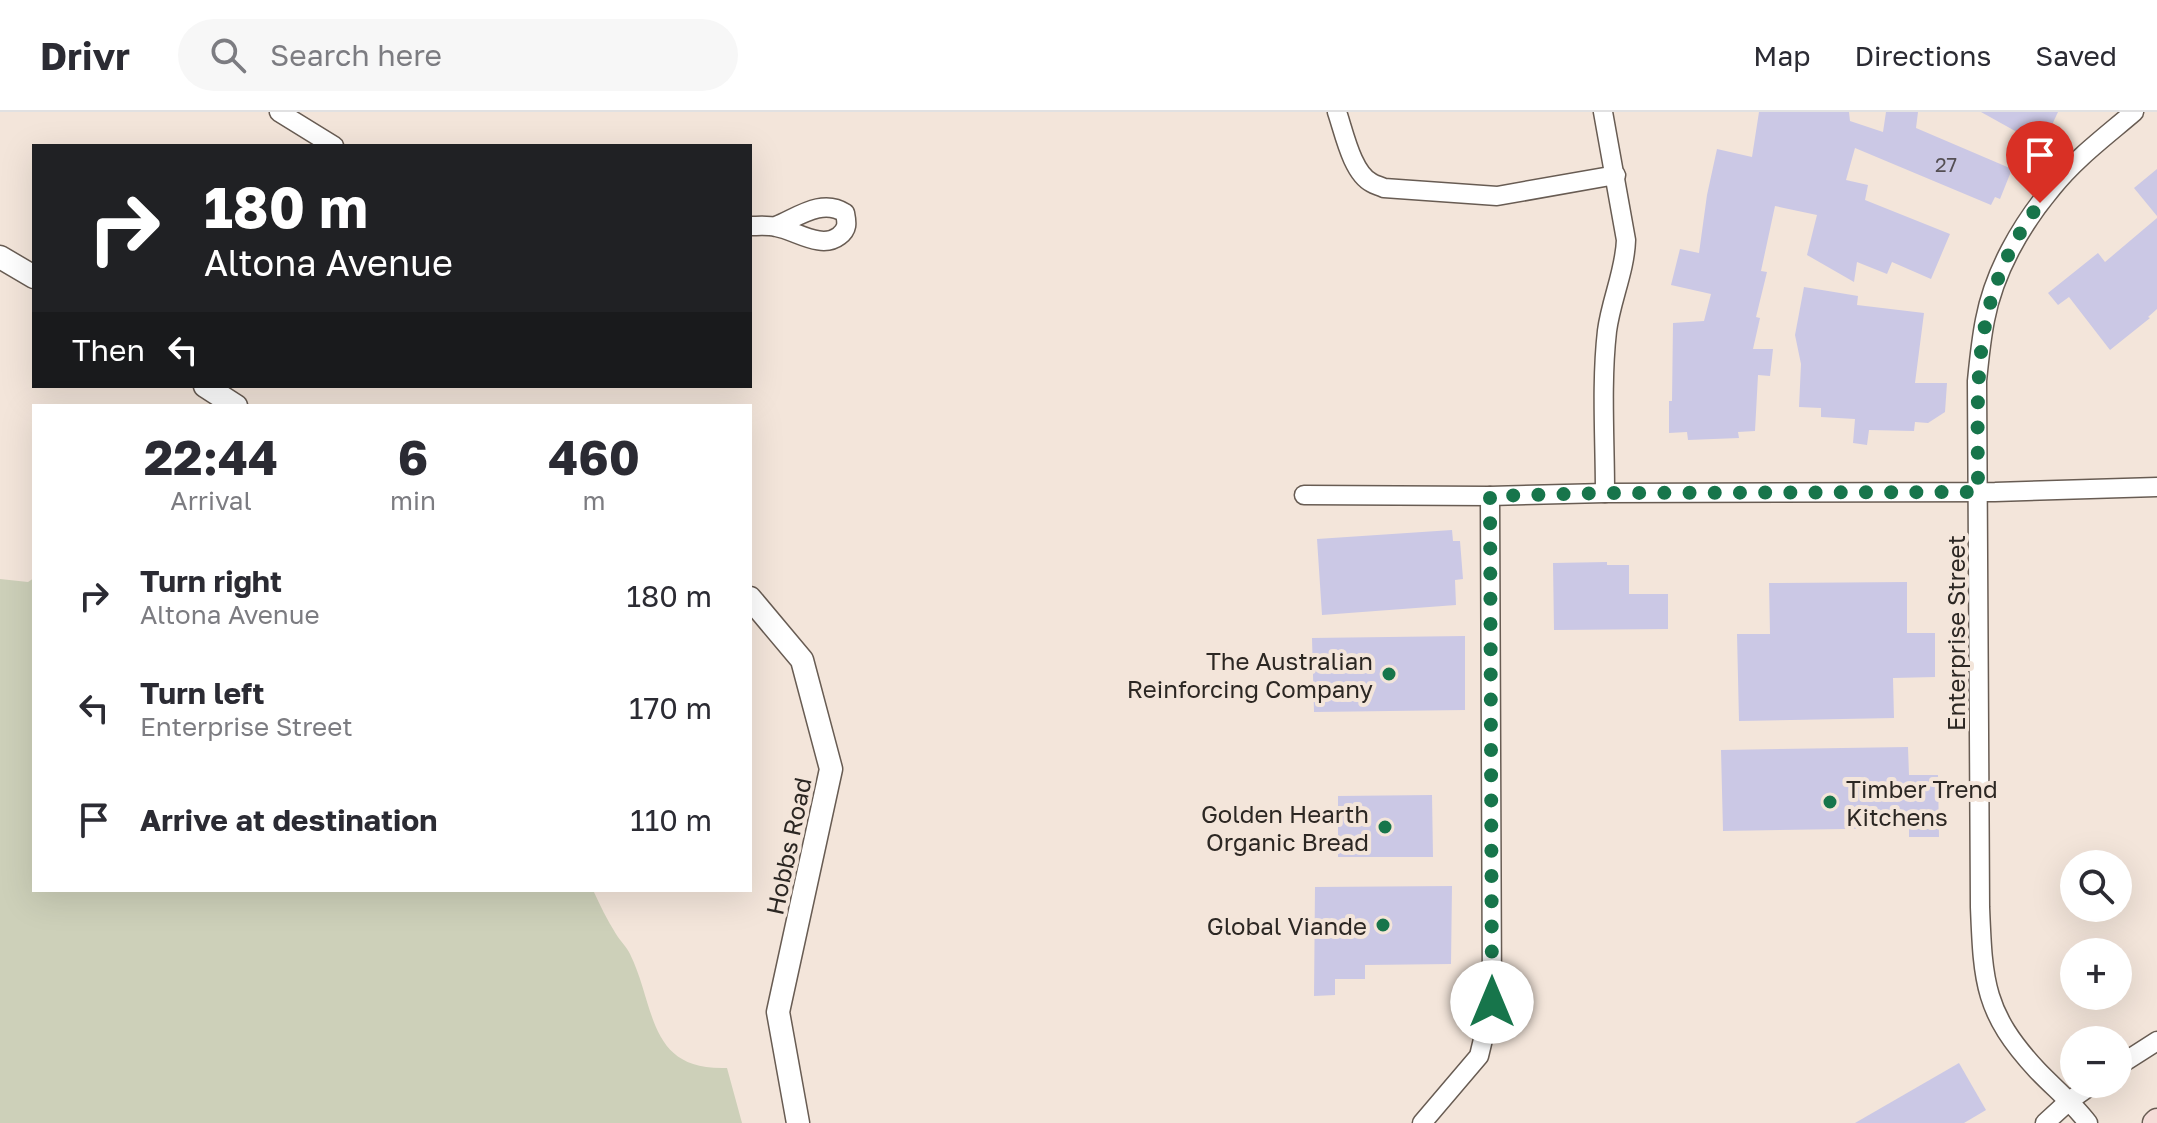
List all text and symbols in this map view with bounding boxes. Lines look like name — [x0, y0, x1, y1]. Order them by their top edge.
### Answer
search box — [178, 19, 738, 91]
text: Drivr — [40, 33, 130, 78]
icon: search — [206, 33, 250, 77]
text: Search here — [270, 37, 442, 73]
text: Map — [1753, 39, 1810, 72]
text: Directions — [1854, 39, 1991, 72]
text: Saved — [2035, 39, 2117, 72]
pin — [2006, 121, 2074, 203]
icon: arrive — [2018, 133, 2062, 177]
house number: 27 — [1935, 152, 1957, 176]
text: 180 m — [204, 173, 368, 240]
icon: right — [72, 176, 176, 280]
text: Altona Avenue — [204, 241, 453, 284]
icon: left — [161, 328, 205, 372]
text: Then — [72, 332, 145, 368]
text: 22:44 — [144, 428, 278, 486]
text: 6 — [398, 428, 428, 486]
text: 460 — [548, 428, 640, 486]
text: Arrival — [170, 485, 252, 516]
text: min — [390, 485, 436, 516]
text: m — [583, 485, 606, 516]
street label: Enterprise Street — [1941, 535, 1970, 731]
text: Turn right — [140, 563, 282, 599]
icon: right — [72, 574, 116, 618]
text: 180 m — [627, 578, 712, 614]
text: Altona Avenue — [140, 599, 320, 630]
place label: The Australian Reinforcing Company — [1127, 646, 1373, 703]
marker: The Australian Reinforcing Company — [1380, 665, 1398, 683]
text: Turn left — [140, 675, 265, 711]
icon: left — [72, 686, 116, 730]
text: 170 m — [629, 690, 712, 726]
text: Enterprise Street — [140, 711, 353, 742]
place label: Timber Trend Kitchens — [1846, 774, 1998, 831]
street label: Hobbs Road — [759, 775, 817, 917]
marker: Timber Trend Kitchens — [1821, 793, 1839, 811]
icon: arrive — [72, 798, 116, 842]
place label: Golden Hearth Organic Bread — [1201, 799, 1369, 856]
text: Arrive at destination — [140, 802, 437, 838]
text: 110 m — [630, 802, 712, 838]
marker: Golden Hearth Organic Bread — [1376, 818, 1394, 836]
map controls — [2060, 850, 2132, 1098]
button: search — [2060, 850, 2132, 922]
place label: Global Viande — [1207, 911, 1367, 940]
marker: Global Viande — [1374, 916, 1392, 934]
button: + — [2060, 938, 2132, 1010]
position arrow — [1450, 960, 1534, 1044]
button: − — [2060, 1026, 2132, 1098]

